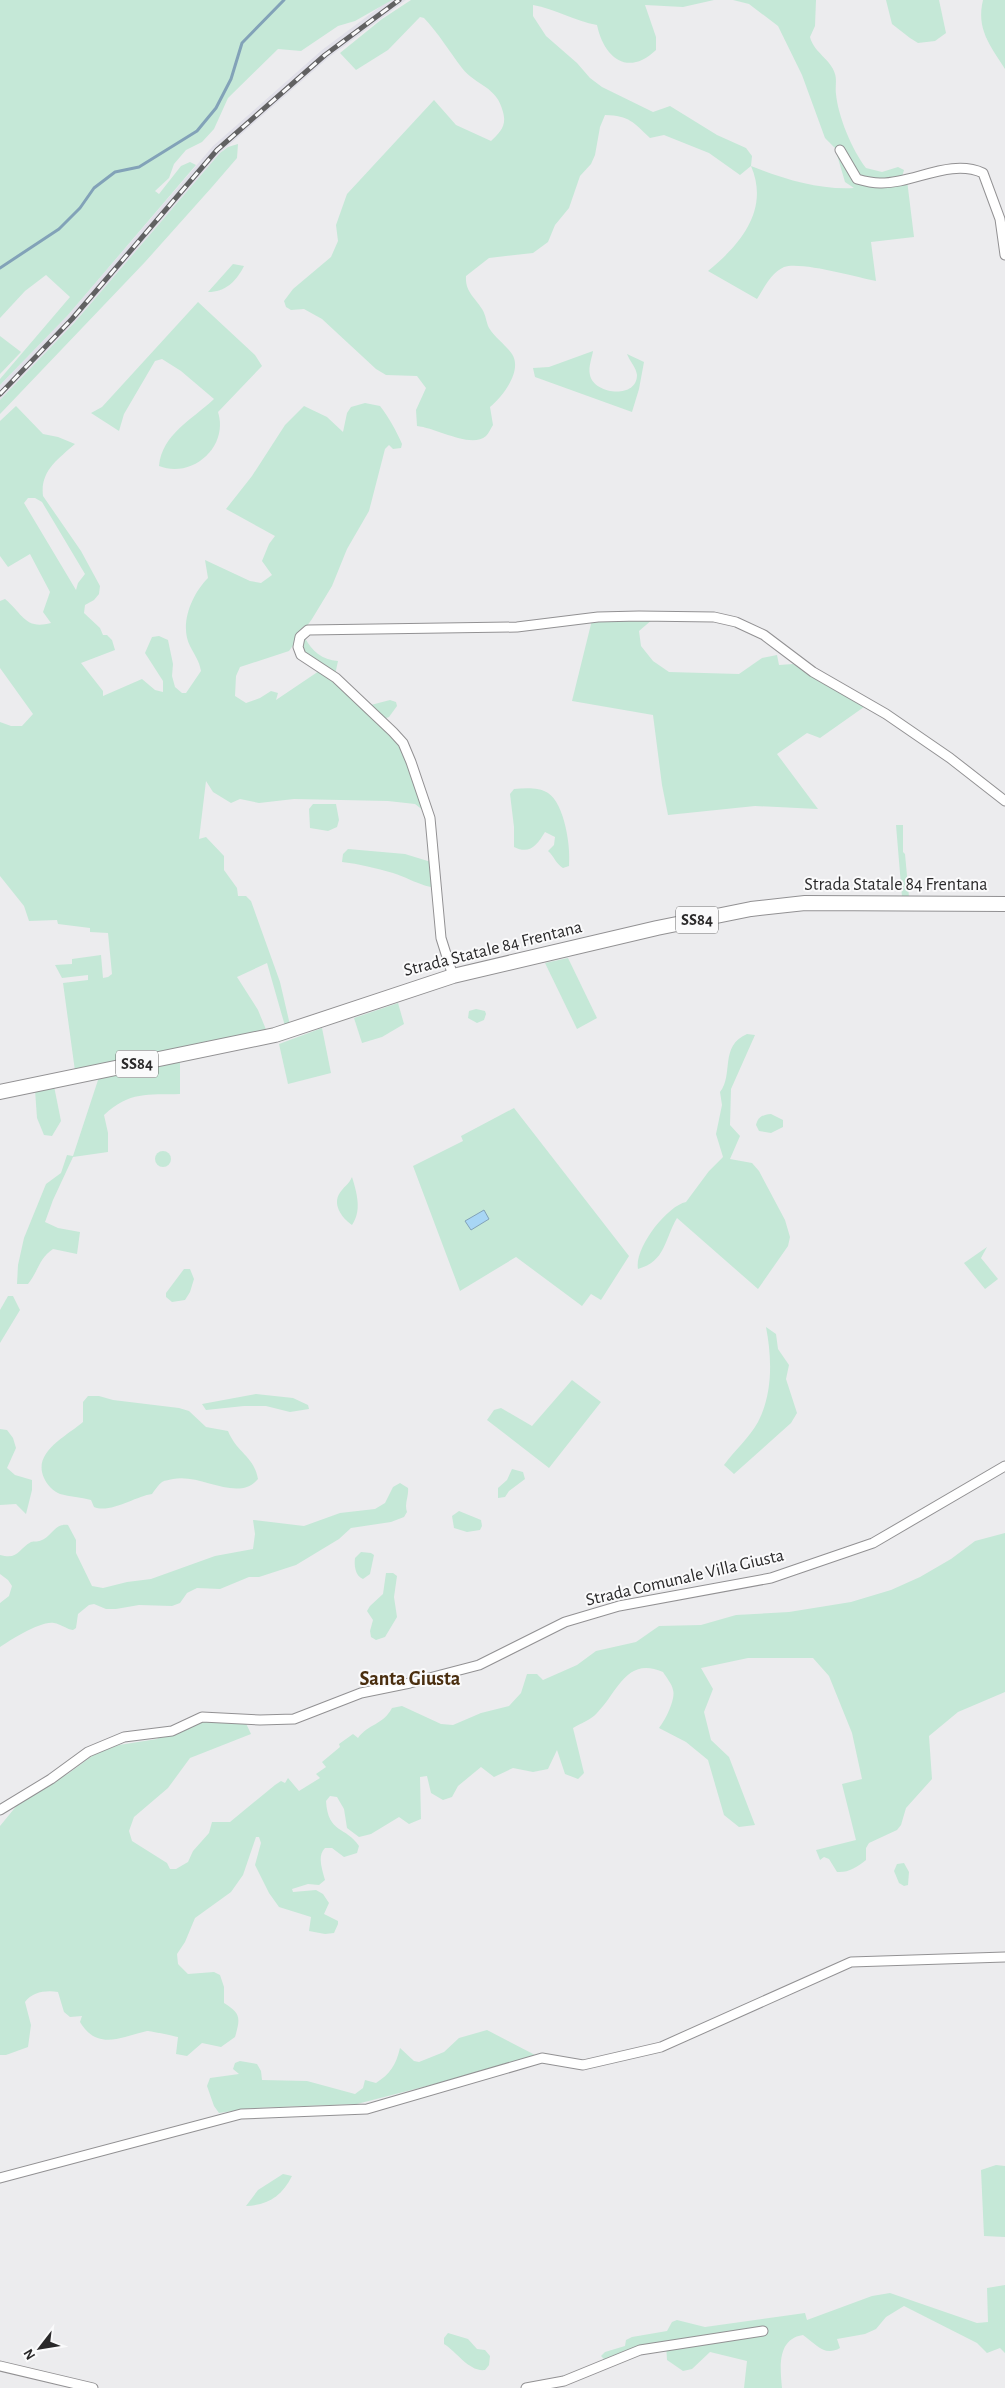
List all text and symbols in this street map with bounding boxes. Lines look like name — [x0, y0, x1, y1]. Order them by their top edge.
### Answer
street label: Strada Statale 84 Frentana — [804, 876, 988, 894]
road number: SS84 — [676, 906, 718, 934]
street label: Strada Statale 84 Frentana — [402, 918, 584, 980]
road number: SS84 — [116, 1050, 158, 1078]
street label: Strada Comunale Villa Giusta — [584, 1546, 786, 1610]
district label: Santa Giusta — [360, 1669, 461, 1689]
north arrow — [15, 2323, 65, 2373]
text: N — [21, 2346, 38, 2362]

